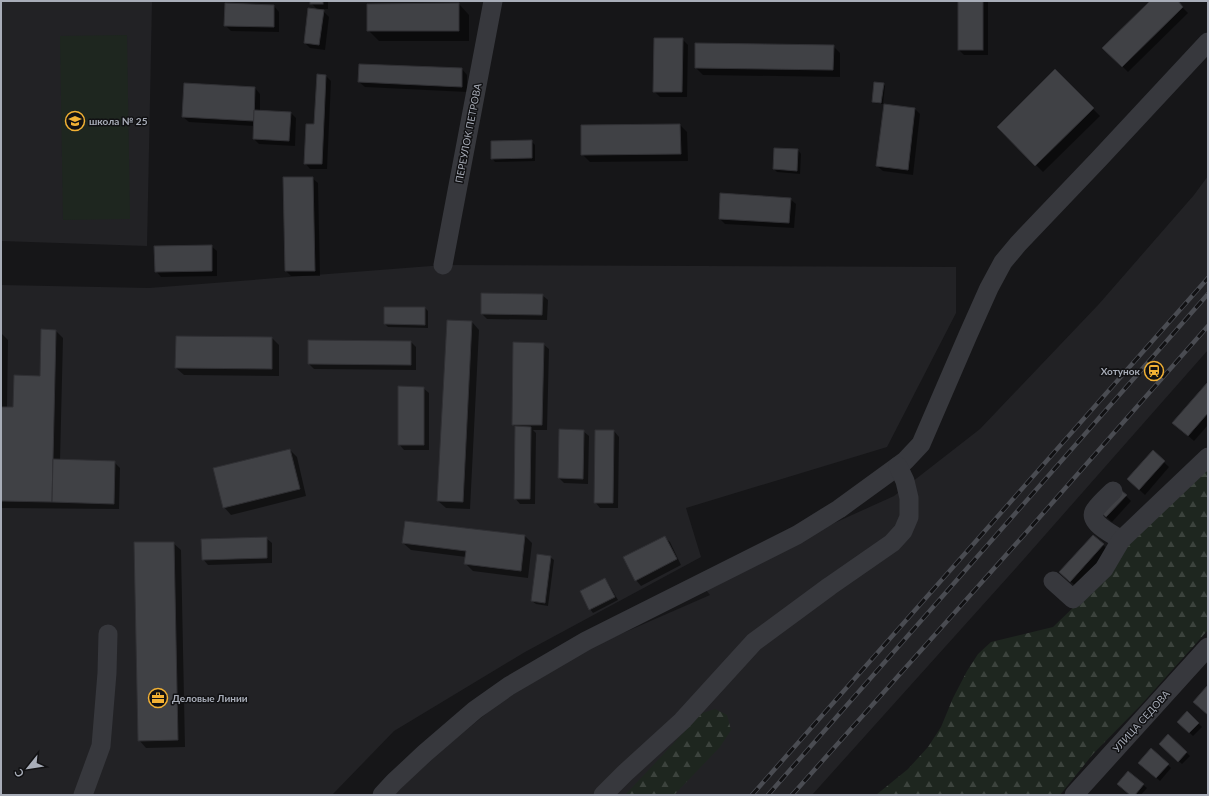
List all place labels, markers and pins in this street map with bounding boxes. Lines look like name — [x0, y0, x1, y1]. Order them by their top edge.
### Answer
school or university icon: школа № 25 — [64, 110, 86, 132]
place label: школа № 25 — [89, 115, 148, 127]
station icon: Хотунок — [1143, 360, 1165, 382]
place label: Хотунок — [1101, 365, 1141, 377]
office icon: Деловые Линии — [147, 687, 169, 709]
place label: Деловые Линии — [172, 692, 248, 704]

